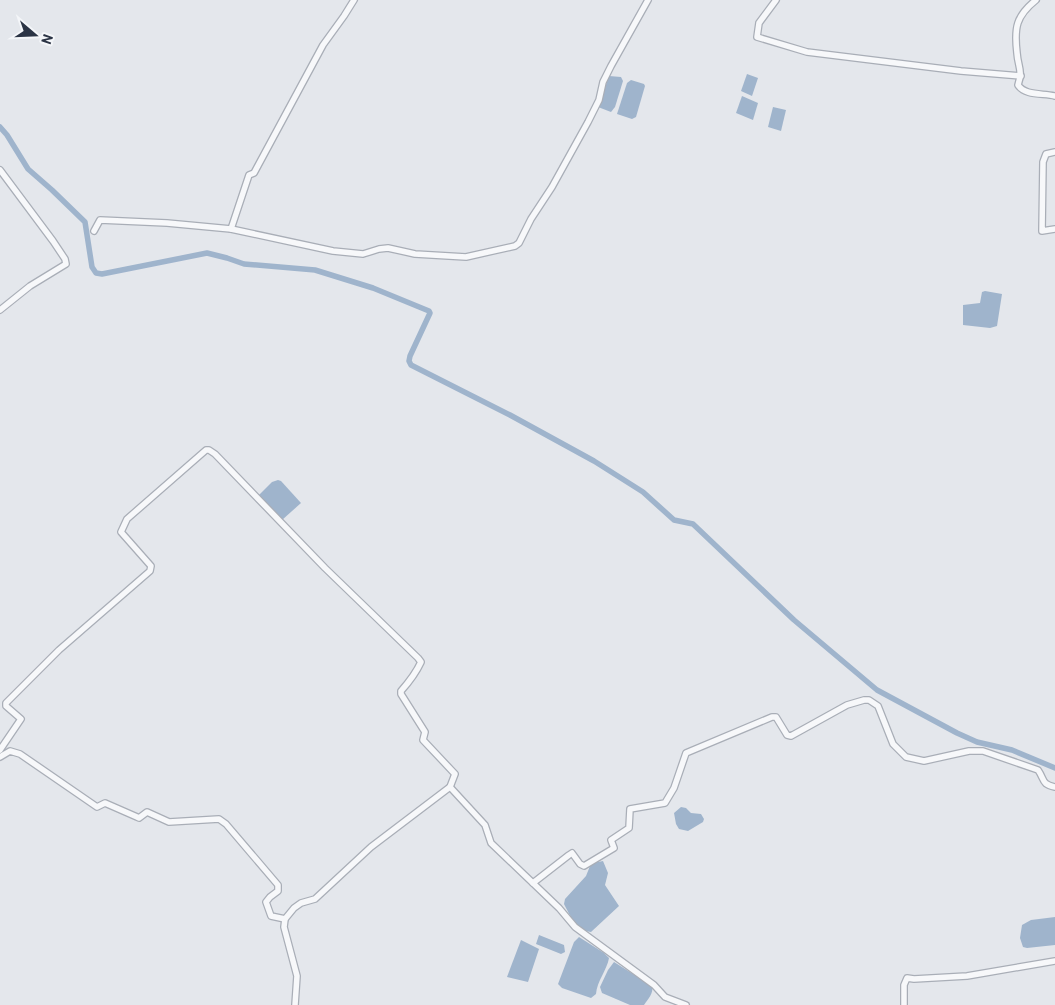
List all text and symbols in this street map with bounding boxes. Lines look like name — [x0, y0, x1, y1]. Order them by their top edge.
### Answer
north arrow — [10, 10, 60, 60]
text: N — [38, 32, 57, 47]

